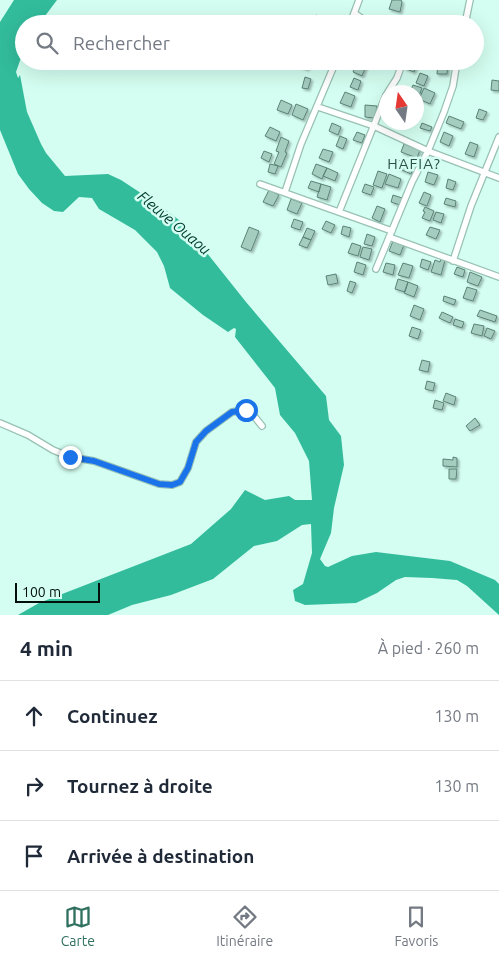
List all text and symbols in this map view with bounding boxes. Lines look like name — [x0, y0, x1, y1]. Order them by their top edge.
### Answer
search box — [15, 15, 484, 70]
icon: search — [33, 29, 61, 57]
text: Rechercher — [73, 32, 170, 54]
north arrow — [379, 85, 424, 130]
district label: HAFIA? — [387, 155, 441, 172]
water label: Fleuve Ouaou — [135, 187, 214, 258]
route start — [235, 399, 258, 422]
route end — [59, 446, 82, 469]
scale bar — [15, 580, 100, 603]
text: 100 m — [22, 584, 61, 600]
text: 4 min — [20, 636, 73, 660]
text: À pied · 260 m — [378, 639, 479, 657]
icon: ahead — [20, 702, 48, 730]
text: Continuez — [67, 705, 157, 727]
text: 130 m — [434, 707, 479, 725]
icon: right — [20, 772, 48, 800]
text: Tournez à droite — [67, 775, 213, 797]
text: 130 m — [434, 777, 479, 795]
icon: arrive — [20, 842, 48, 870]
text: Arrivée à destination — [67, 845, 254, 867]
tab: Carte — [61, 903, 95, 949]
tab: Itinéraire — [216, 903, 273, 949]
tab: Favoris — [395, 903, 438, 949]

